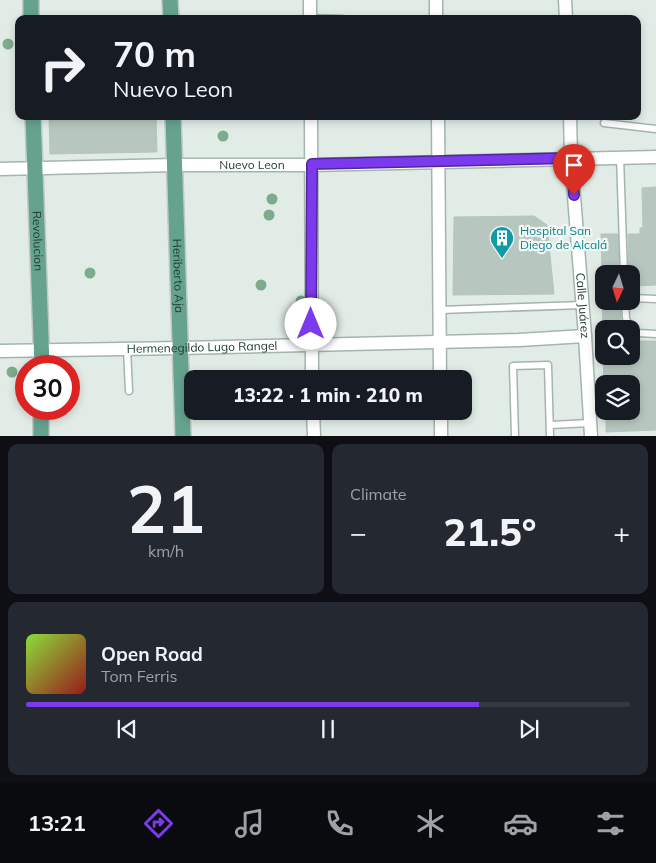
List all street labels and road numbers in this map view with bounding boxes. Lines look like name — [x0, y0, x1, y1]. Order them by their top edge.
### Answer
street label: Nuevo Leon — [219, 157, 285, 172]
street label: Revolucion — [29, 211, 47, 271]
street label: Heriberto Aja — [170, 238, 187, 313]
street label: Calle Juárez — [573, 272, 593, 339]
street label: Hermenegildo Lugo Rangel — [126, 338, 277, 356]

